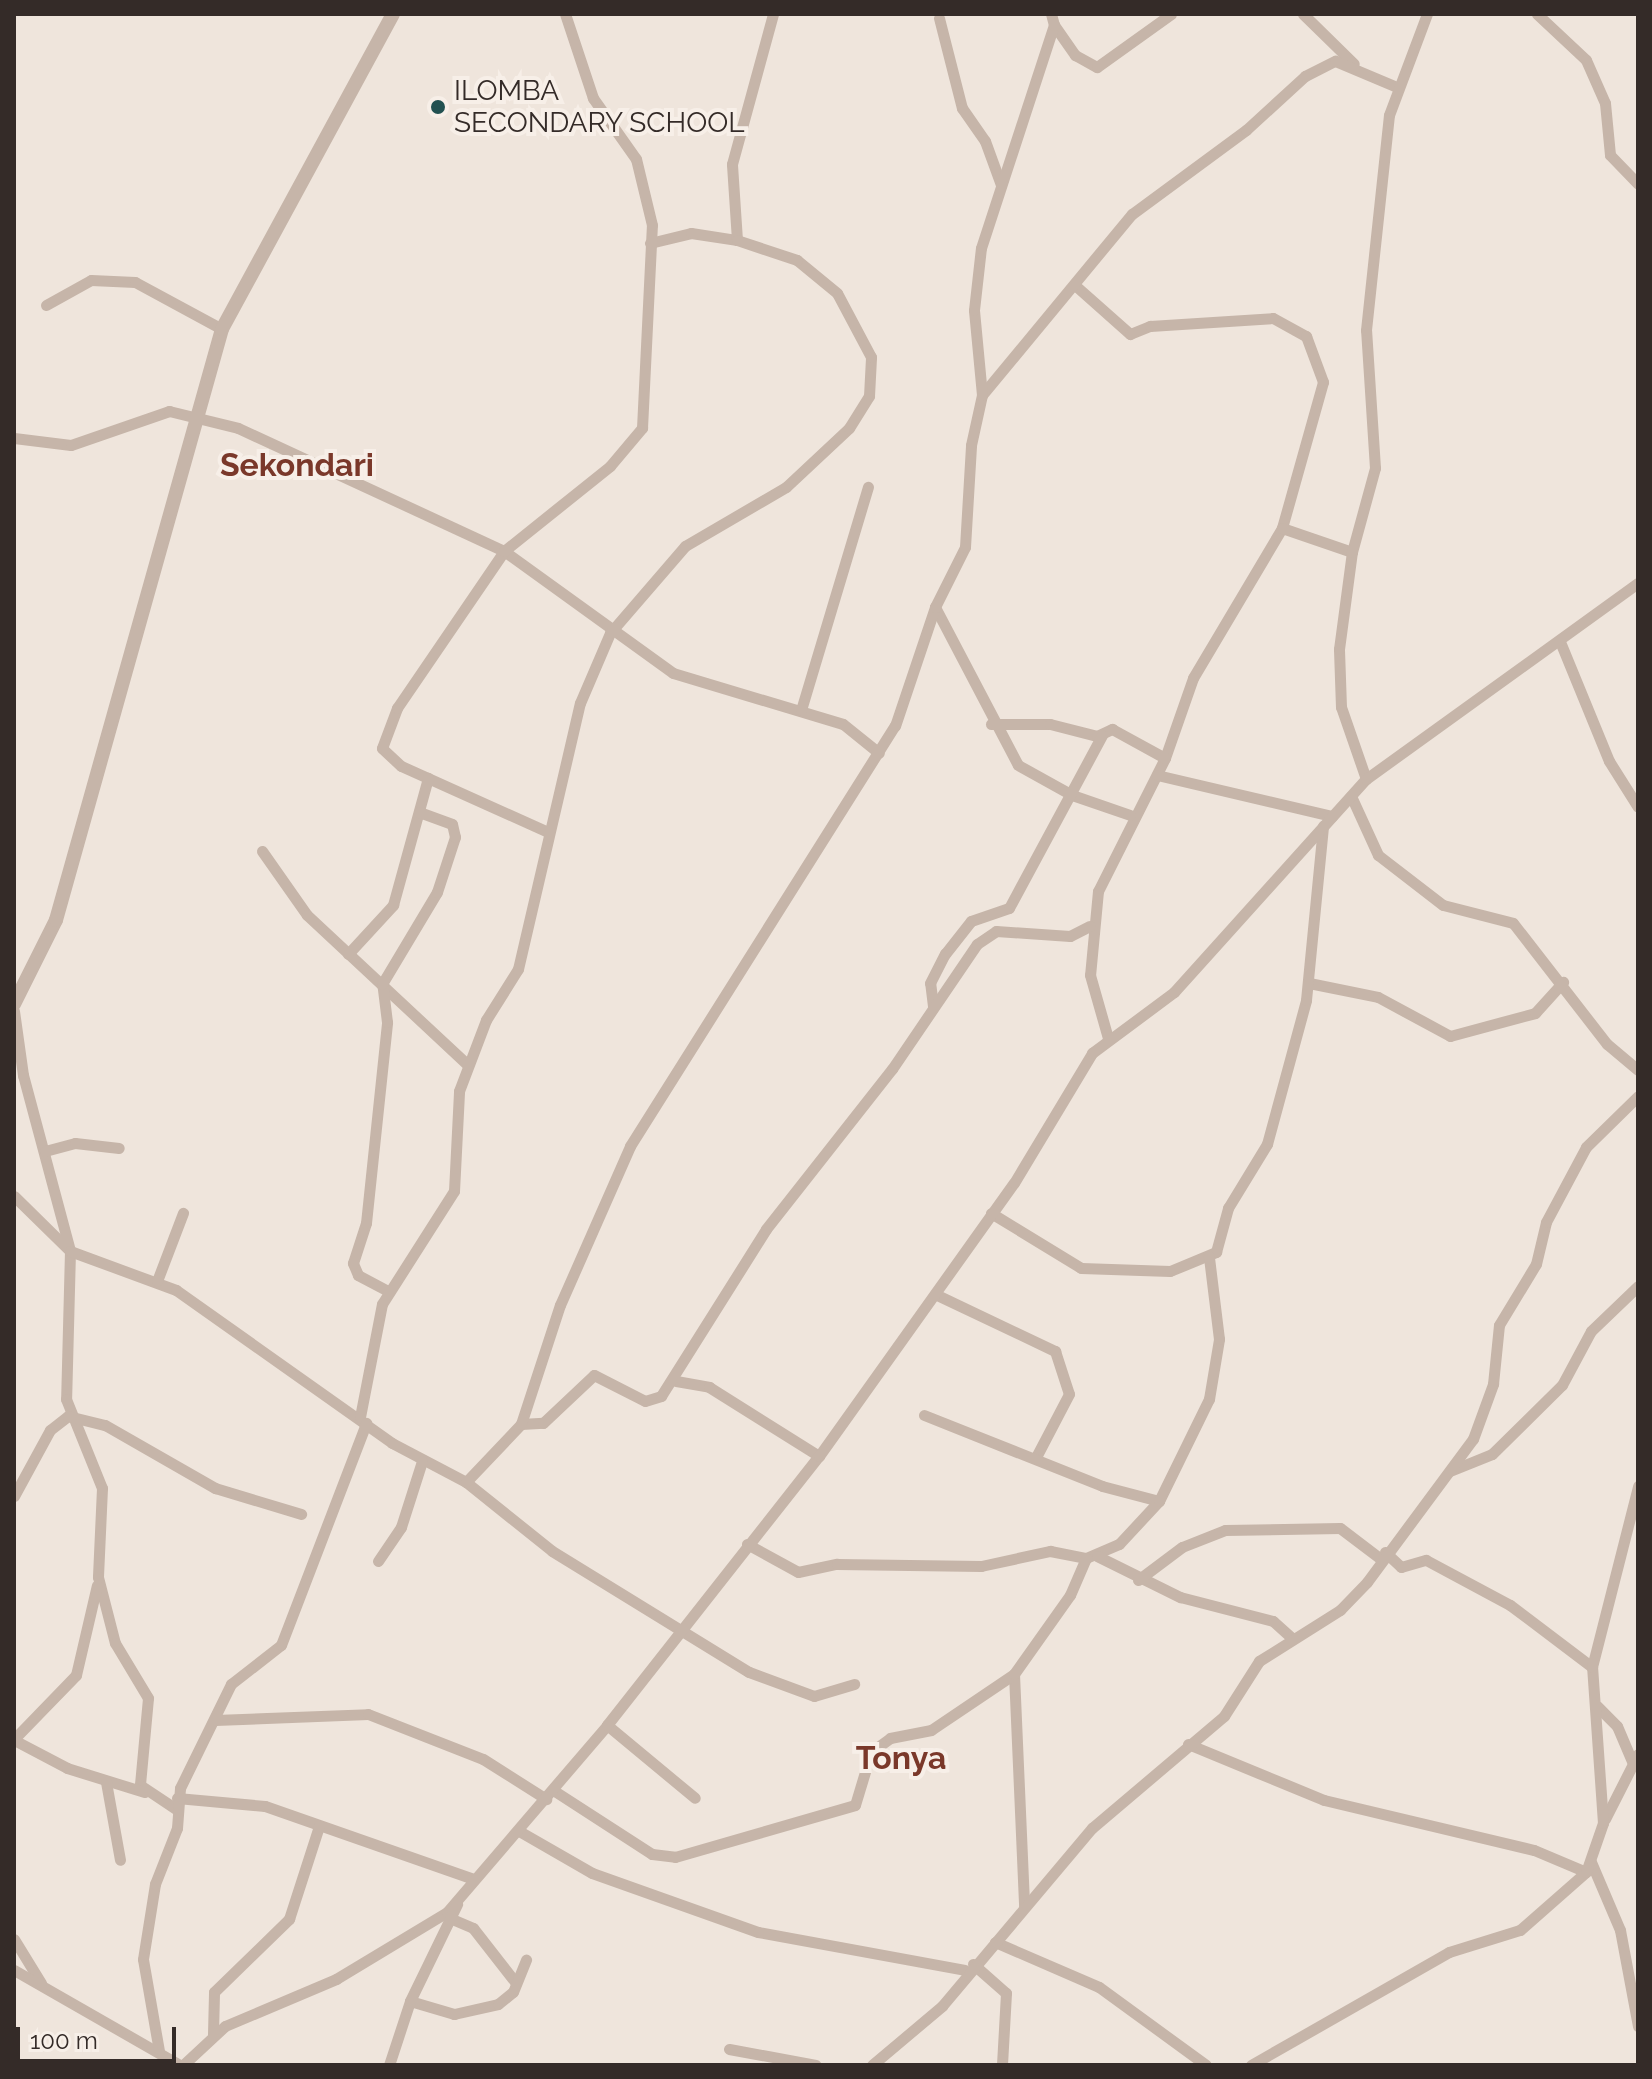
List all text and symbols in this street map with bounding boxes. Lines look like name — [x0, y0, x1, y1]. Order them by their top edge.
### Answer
place label: ILOMBA SECONDARY SCHOOL — [454, 74, 746, 140]
marker: ILOMBA SECONDARY SCHOOL — [429, 98, 447, 116]
district label: Sekondari — [220, 446, 374, 484]
district label: Tonya — [856, 1739, 946, 1777]
scale bar — [20, 2011, 180, 2061]
text: 100 m — [30, 2026, 98, 2055]

